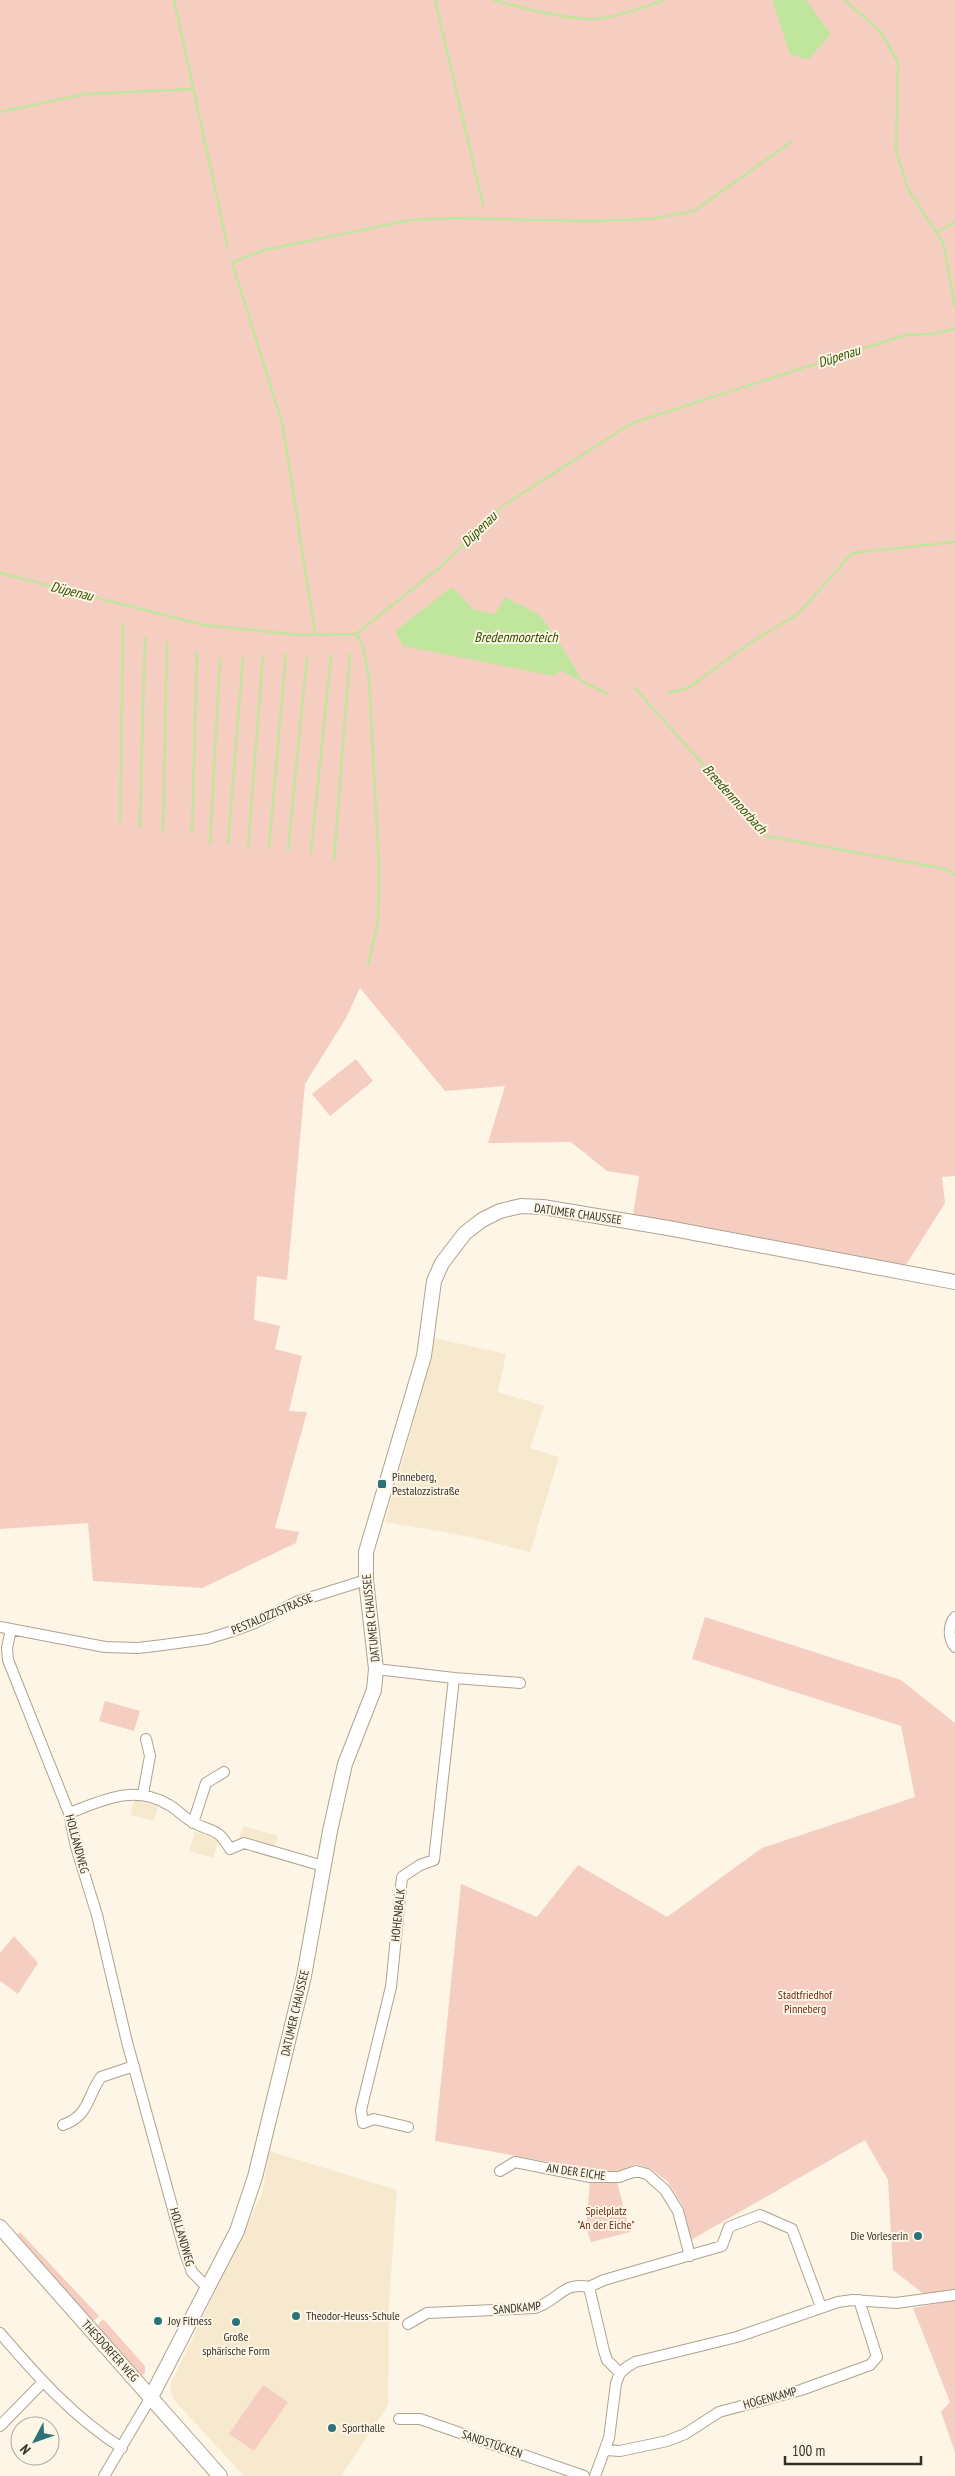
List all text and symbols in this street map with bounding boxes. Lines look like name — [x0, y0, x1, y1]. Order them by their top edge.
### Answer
water label: Düpenau — [816, 340, 863, 371]
water label: Düpenau — [457, 507, 501, 550]
water label: Düpenau — [49, 577, 96, 605]
water label: Bredenmoorteich — [474, 628, 558, 646]
water label: Breedenmoorbach — [699, 760, 772, 838]
street label: DATUMER CHAUSSEE — [533, 1200, 623, 1227]
place label: Pinneberg, Pestalozzistraße — [392, 1469, 460, 1498]
marker: Pinneberg, Pestalozzistraße — [376, 1478, 388, 1490]
street label: DATUMER CHAUSSEE — [358, 1573, 383, 1663]
street label: PESTALOZZISTRASSE — [229, 1590, 315, 1637]
street label: HOLLANDWEG — [62, 1813, 93, 1875]
street label: HOHENBALK — [387, 1888, 408, 1942]
street label: DATUMER CHAUSSEE — [277, 1968, 312, 2058]
park label: Stadtfriedhof Pinneberg — [778, 1987, 833, 2016]
street label: AN DER EICHE — [546, 2160, 607, 2183]
park label: Spielplatz "An der Eiche" — [577, 2203, 635, 2232]
street label: HOLLANDWEG — [167, 2206, 198, 2268]
place label: Die Vorleserin — [851, 2228, 908, 2243]
marker: Die Vorleserin — [912, 2230, 924, 2242]
street label: SANDKAMP — [492, 2298, 542, 2317]
place label: Theodor-Heuss-Schule — [306, 2308, 400, 2323]
marker: Theodor-Heuss-Schule — [290, 2310, 302, 2322]
place label: Joy Fitness — [167, 2313, 212, 2328]
marker: Joy Fitness — [152, 2315, 164, 2327]
marker: Große sphärische Form — [230, 2316, 242, 2328]
street label: THESDORFER WEG — [79, 2317, 142, 2385]
place label: Große sphärische Form — [202, 2329, 270, 2358]
street label: HOGENKAMP — [741, 2383, 799, 2412]
north arrow — [10, 2416, 60, 2466]
place label: Sporthalle — [342, 2420, 385, 2435]
marker: Sporthalle — [326, 2422, 338, 2434]
street label: SANDSTÜCKEN — [460, 2426, 525, 2461]
scale bar — [785, 2434, 921, 2466]
text: N — [16, 2441, 34, 2458]
text: 100 m — [792, 2441, 825, 2460]

